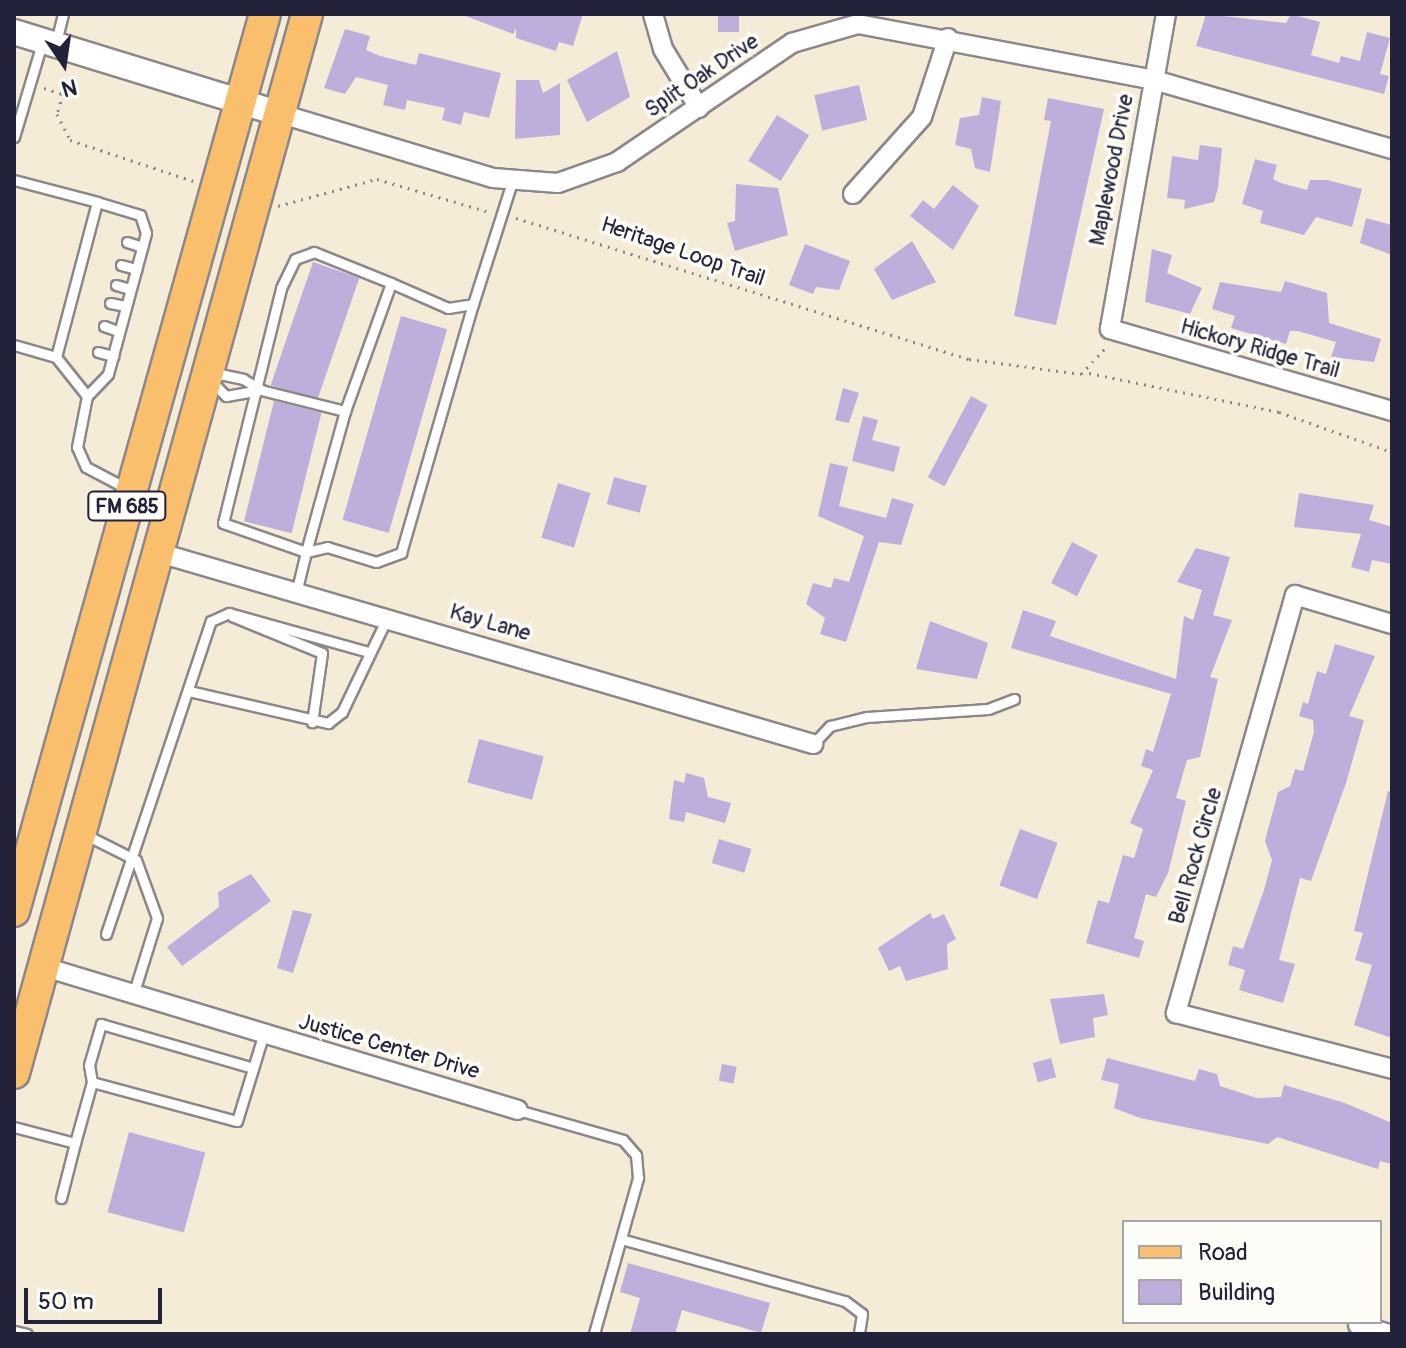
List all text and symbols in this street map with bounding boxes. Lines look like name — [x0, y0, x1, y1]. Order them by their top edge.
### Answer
north arrow — [24, 24, 104, 104]
street label: Split Oak Drive — [640, 28, 764, 124]
text: N — [59, 72, 80, 103]
street label: Maplewood Drive — [1084, 92, 1140, 248]
street label: Heritage Loop Trail — [598, 212, 768, 292]
street label: Hickory Ridge Trail — [1177, 314, 1343, 384]
road number: FM 685 — [87, 490, 167, 522]
street label: Kay Lane — [446, 599, 534, 647]
street label: Bell Rock Circle — [1164, 785, 1228, 927]
street label: Justice Center Drive — [296, 1009, 482, 1085]
legend — [1122, 1220, 1382, 1324]
text: Road — [1198, 1238, 1248, 1267]
scale bar — [28, 1272, 166, 1322]
text: Building — [1198, 1278, 1275, 1307]
text: 50 m — [38, 1287, 94, 1316]

